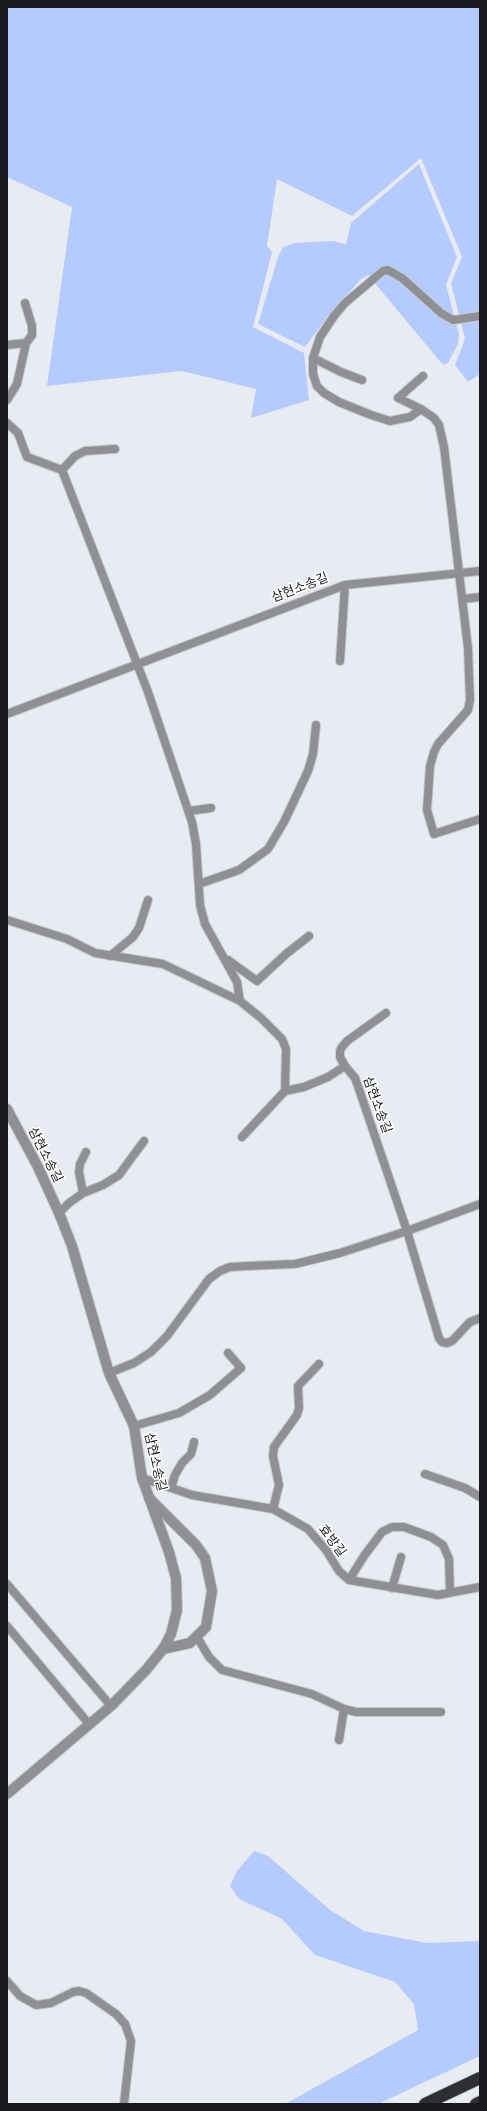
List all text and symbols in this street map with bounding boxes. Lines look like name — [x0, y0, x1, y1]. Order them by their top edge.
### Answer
street label: 삼현소송길 — [269, 570, 331, 606]
street label: 삼현소송길 — [359, 1074, 395, 1136]
street label: 삼현소송길 — [24, 1125, 66, 1185]
street label: 삼현소송길 — [141, 1431, 169, 1493]
street label: 효방길 — [315, 1522, 349, 1560]

